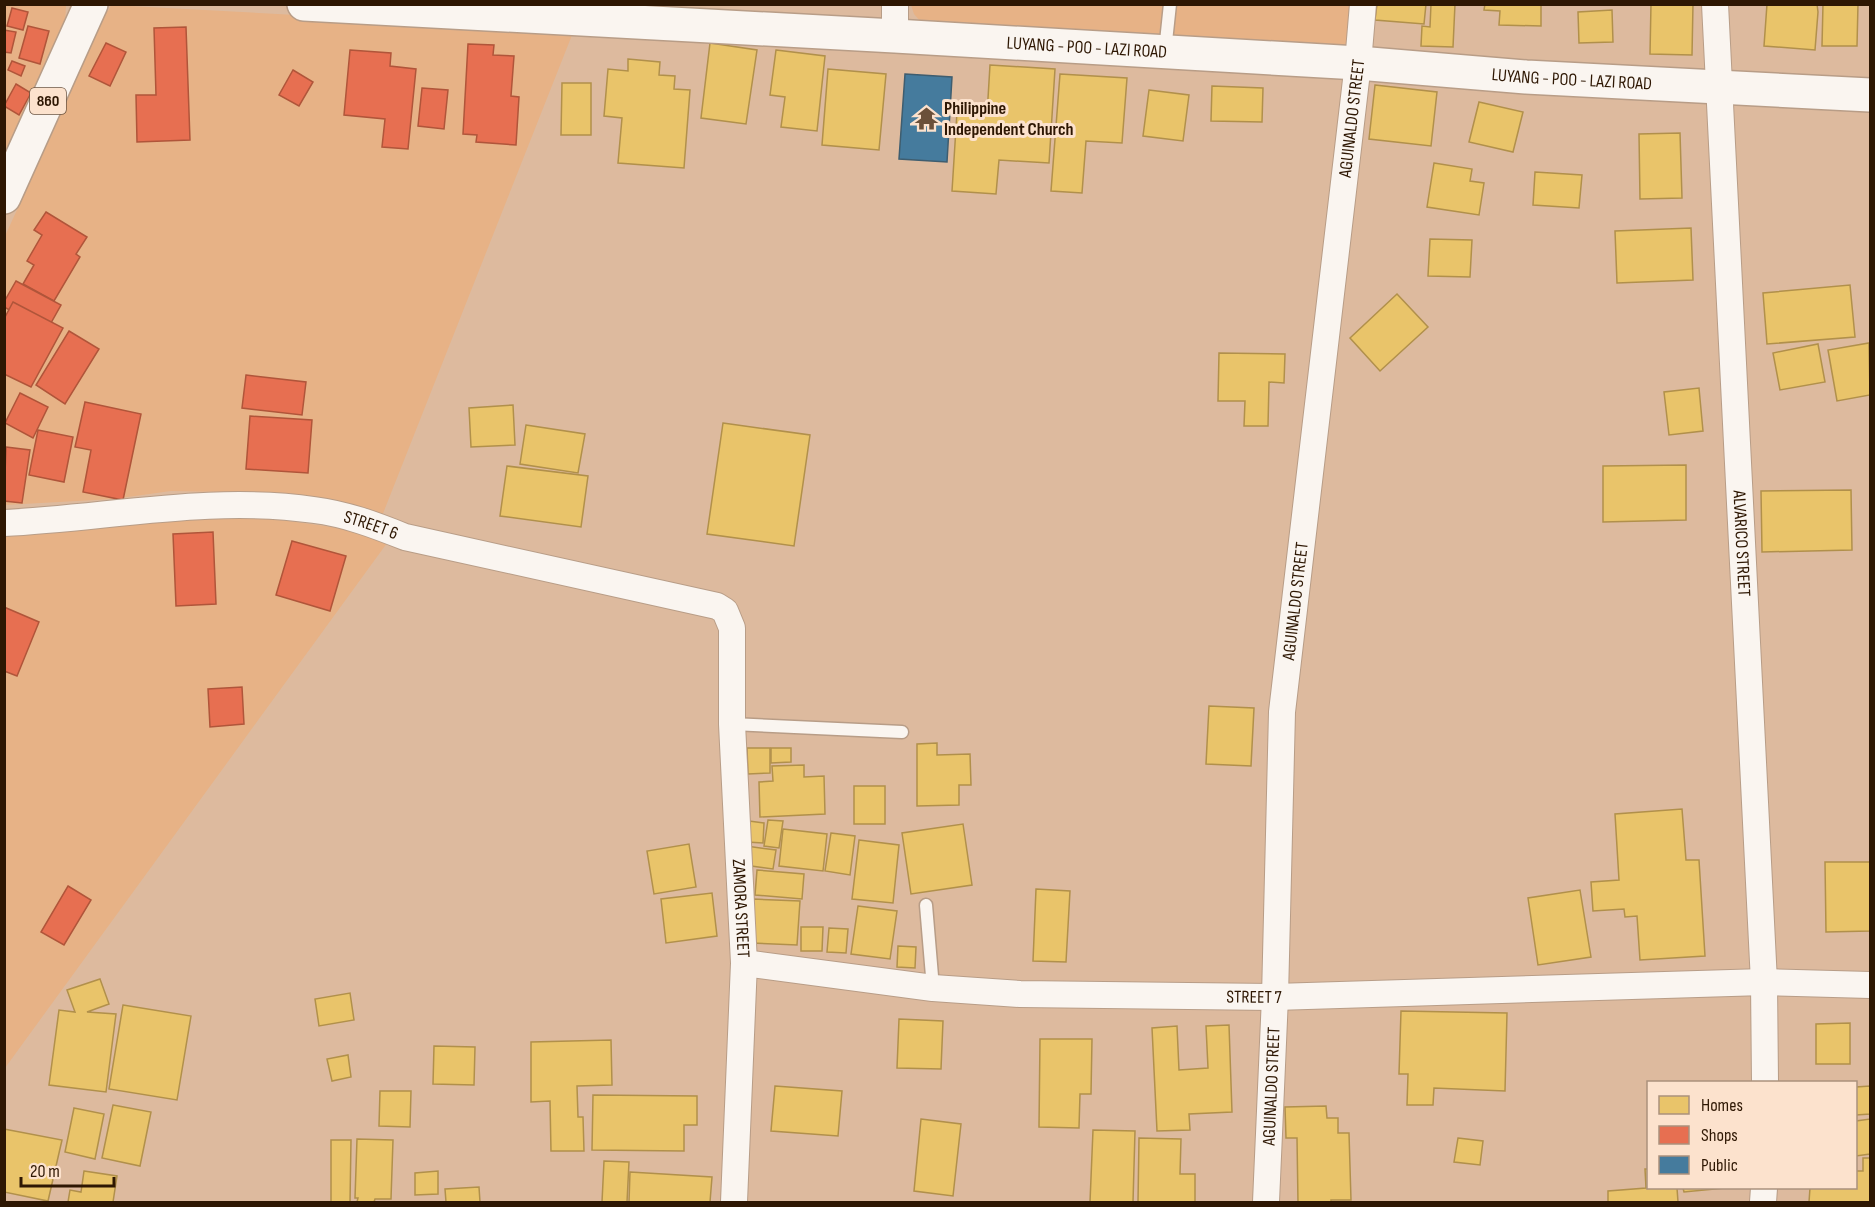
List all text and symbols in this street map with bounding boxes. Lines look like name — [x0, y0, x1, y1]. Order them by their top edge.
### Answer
street label: LUYANG - POO - LAZI ROAD — [1006, 32, 1168, 62]
street label: AGUINALDO STREET — [1334, 58, 1369, 180]
street label: LUYANG - POO - LAZI ROAD — [1491, 64, 1652, 94]
road number: 860 — [30, 88, 66, 114]
place label: Philippine Independent Church — [944, 98, 1074, 140]
temple icon: Philippine Independent Church — [913, 105, 939, 131]
street label: ALVARICO STREET — [1729, 489, 1755, 597]
street label: STREET 6 — [342, 506, 401, 544]
street label: AGUINALDO STREET — [1278, 541, 1312, 662]
street label: ZAMORA STREET — [728, 858, 754, 958]
street label: STREET 7 — [1226, 986, 1283, 1008]
street label: AGUINALDO STREET — [1258, 1026, 1284, 1147]
legend — [1647, 1081, 1857, 1189]
text: Homes — [1701, 1095, 1743, 1116]
text: Shops — [1701, 1125, 1738, 1146]
scale bar — [21, 1150, 114, 1188]
text: Public — [1701, 1155, 1738, 1176]
text: 20 m — [30, 1161, 60, 1182]

